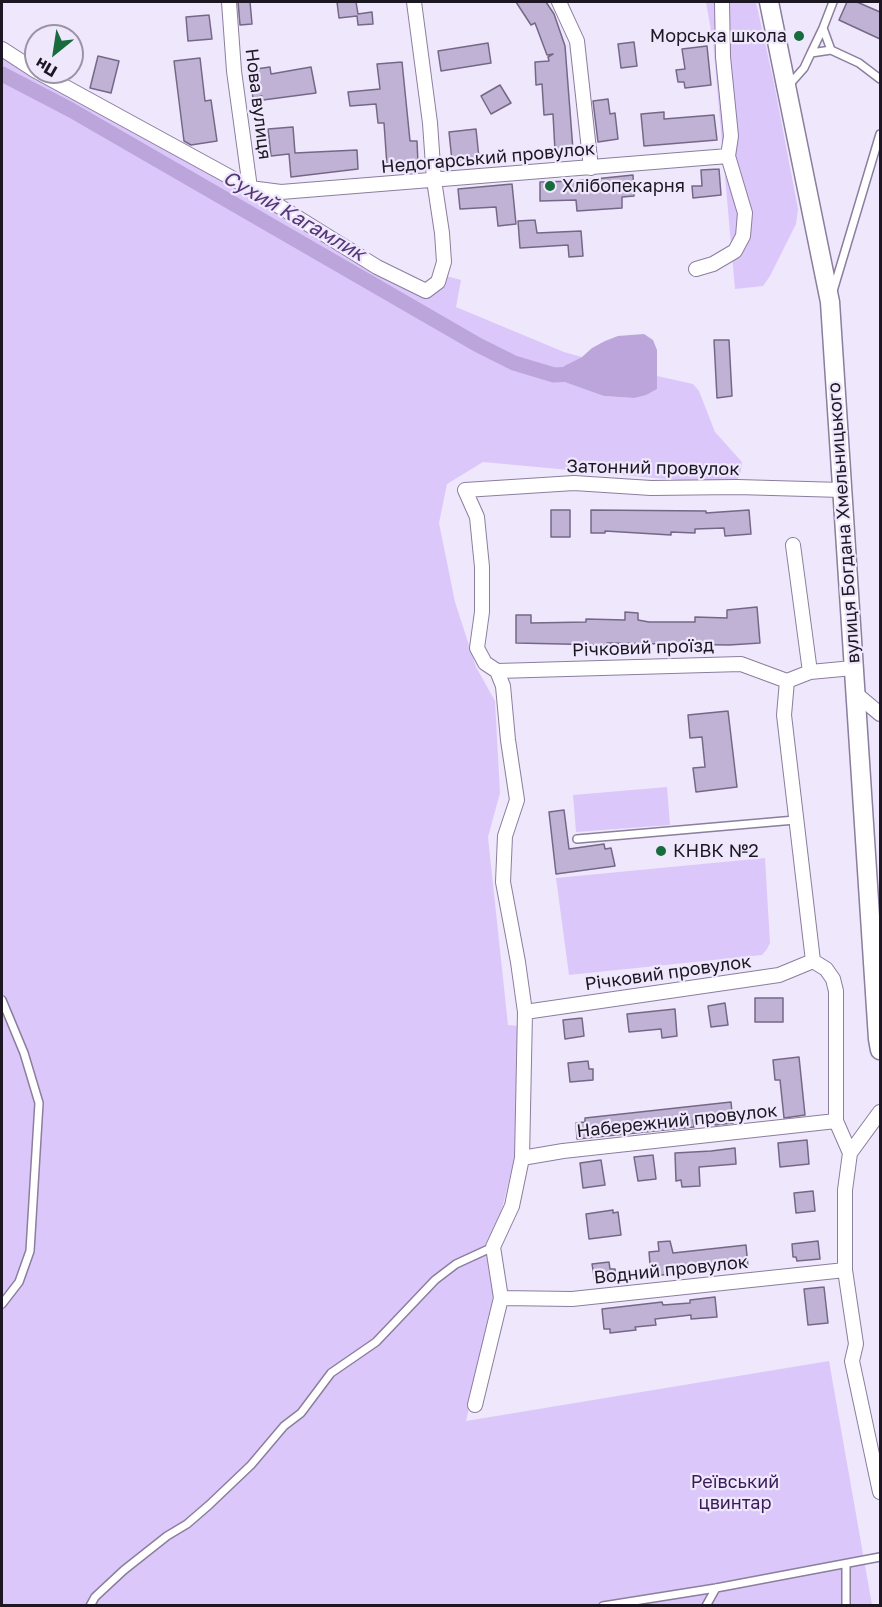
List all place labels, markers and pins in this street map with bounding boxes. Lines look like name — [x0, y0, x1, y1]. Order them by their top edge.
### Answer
place label: Морська школа — [650, 25, 787, 47]
marker: Морська школа — [792, 29, 806, 43]
place label: Хлібопекарня — [562, 175, 685, 197]
marker: Хлібопекарня — [543, 179, 557, 193]
place label: КНВК №2 — [673, 840, 759, 862]
marker: КНВК №2 — [654, 844, 668, 858]

